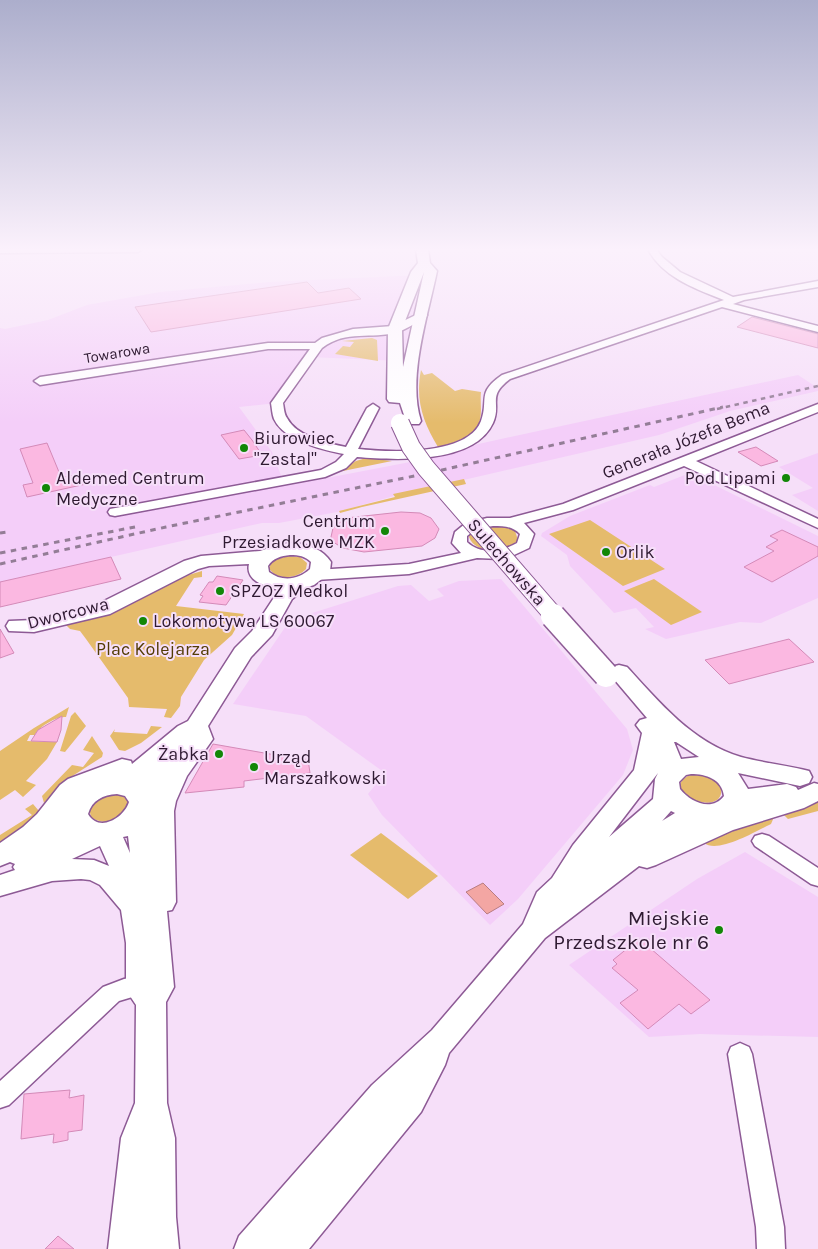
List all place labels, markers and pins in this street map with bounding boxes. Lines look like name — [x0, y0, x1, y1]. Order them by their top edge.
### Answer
place label: Biurowiec "Zastal" — [254, 427, 335, 470]
marker: Biurowiec "Zastal" — [238, 442, 250, 454]
place label: Aldemed Centrum Medyczne — [56, 467, 204, 510]
place label: Pod Lipami — [685, 467, 776, 489]
marker: Pod Lipami — [780, 472, 792, 484]
marker: Aldemed Centrum Medyczne — [40, 482, 52, 494]
place label: Centrum Przesiadkowe MZK — [222, 510, 375, 553]
marker: Centrum Przesiadkowe MZK — [379, 525, 391, 537]
place label: Orlik — [616, 541, 655, 563]
marker: Orlik — [600, 546, 612, 558]
place label: SPZOZ Medkol — [230, 580, 348, 602]
marker: SPZOZ Medkol — [214, 585, 226, 597]
place label: Lokomotywa LS 60067 — [153, 610, 335, 632]
marker: Lokomotywa LS 60067 — [137, 615, 149, 627]
place label: Żabka — [158, 743, 209, 765]
place label: Urząd Marszałkowski — [264, 746, 387, 789]
marker: Żabka — [213, 748, 225, 760]
marker: Urząd Marszałkowski — [248, 761, 260, 773]
place label: Miejskie Przedszkole nr 6 — [553, 906, 709, 954]
marker: Miejskie Przedszkole nr 6 — [713, 924, 725, 936]

